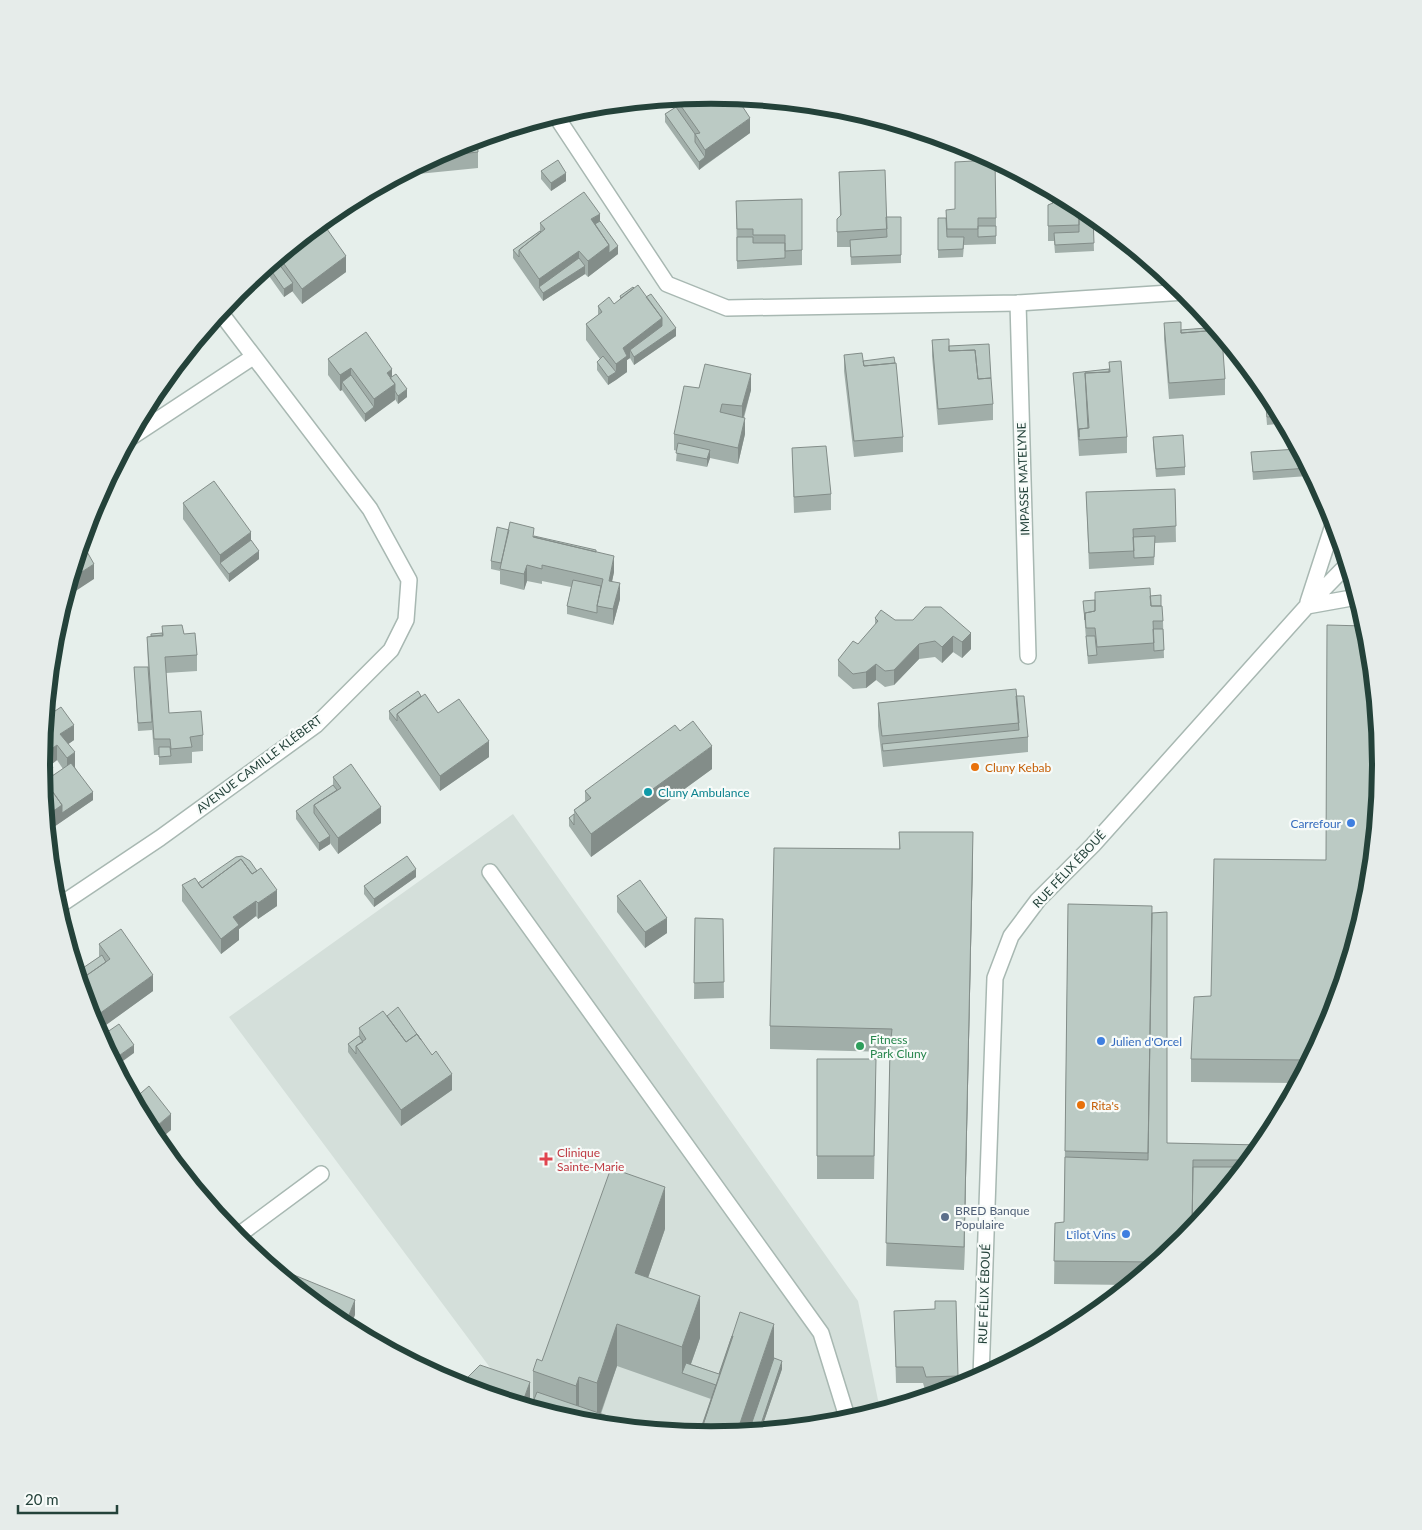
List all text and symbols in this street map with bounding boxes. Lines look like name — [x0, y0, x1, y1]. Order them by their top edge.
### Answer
street label: IMPASSE MATELYNE — [1014, 422, 1032, 536]
street label: AVENUE CAMILLE KLÉBERT — [193, 712, 325, 816]
place label: Cluny Kebab — [985, 760, 1052, 775]
marker: Cluny Kebab — [969, 761, 981, 773]
place label: Cluny Ambulance — [658, 785, 749, 800]
marker: Cluny Ambulance — [642, 786, 654, 798]
place label: Carrefour — [1290, 816, 1342, 831]
marker: Carrefour — [1345, 817, 1357, 829]
street label: RUE FÉLIX ÉBOUÉ — [1029, 827, 1109, 911]
place label: Fitness Park Cluny — [870, 1032, 928, 1061]
place label: Julien d'Orcel — [1111, 1034, 1182, 1049]
marker: Julien d'Orcel — [1095, 1035, 1107, 1047]
marker: Fitness Park Cluny — [854, 1040, 866, 1052]
place label: Rita's — [1091, 1098, 1119, 1113]
marker: Rita's — [1075, 1099, 1087, 1111]
place label: Clinique Sainte-Marie — [557, 1145, 624, 1174]
marker: Clinique Sainte-Marie — [539, 1152, 553, 1166]
place label: BRED Banque Populaire — [955, 1203, 1029, 1232]
marker: BRED Banque Populaire — [939, 1211, 951, 1223]
place label: L'îlot Vins — [1066, 1227, 1116, 1242]
marker: L'îlot Vins — [1120, 1228, 1132, 1240]
street label: RUE FÉLIX ÉBOUÉ — [975, 1243, 993, 1344]
scale bar — [18, 1482, 116, 1514]
text: 20 m — [25, 1490, 59, 1508]

